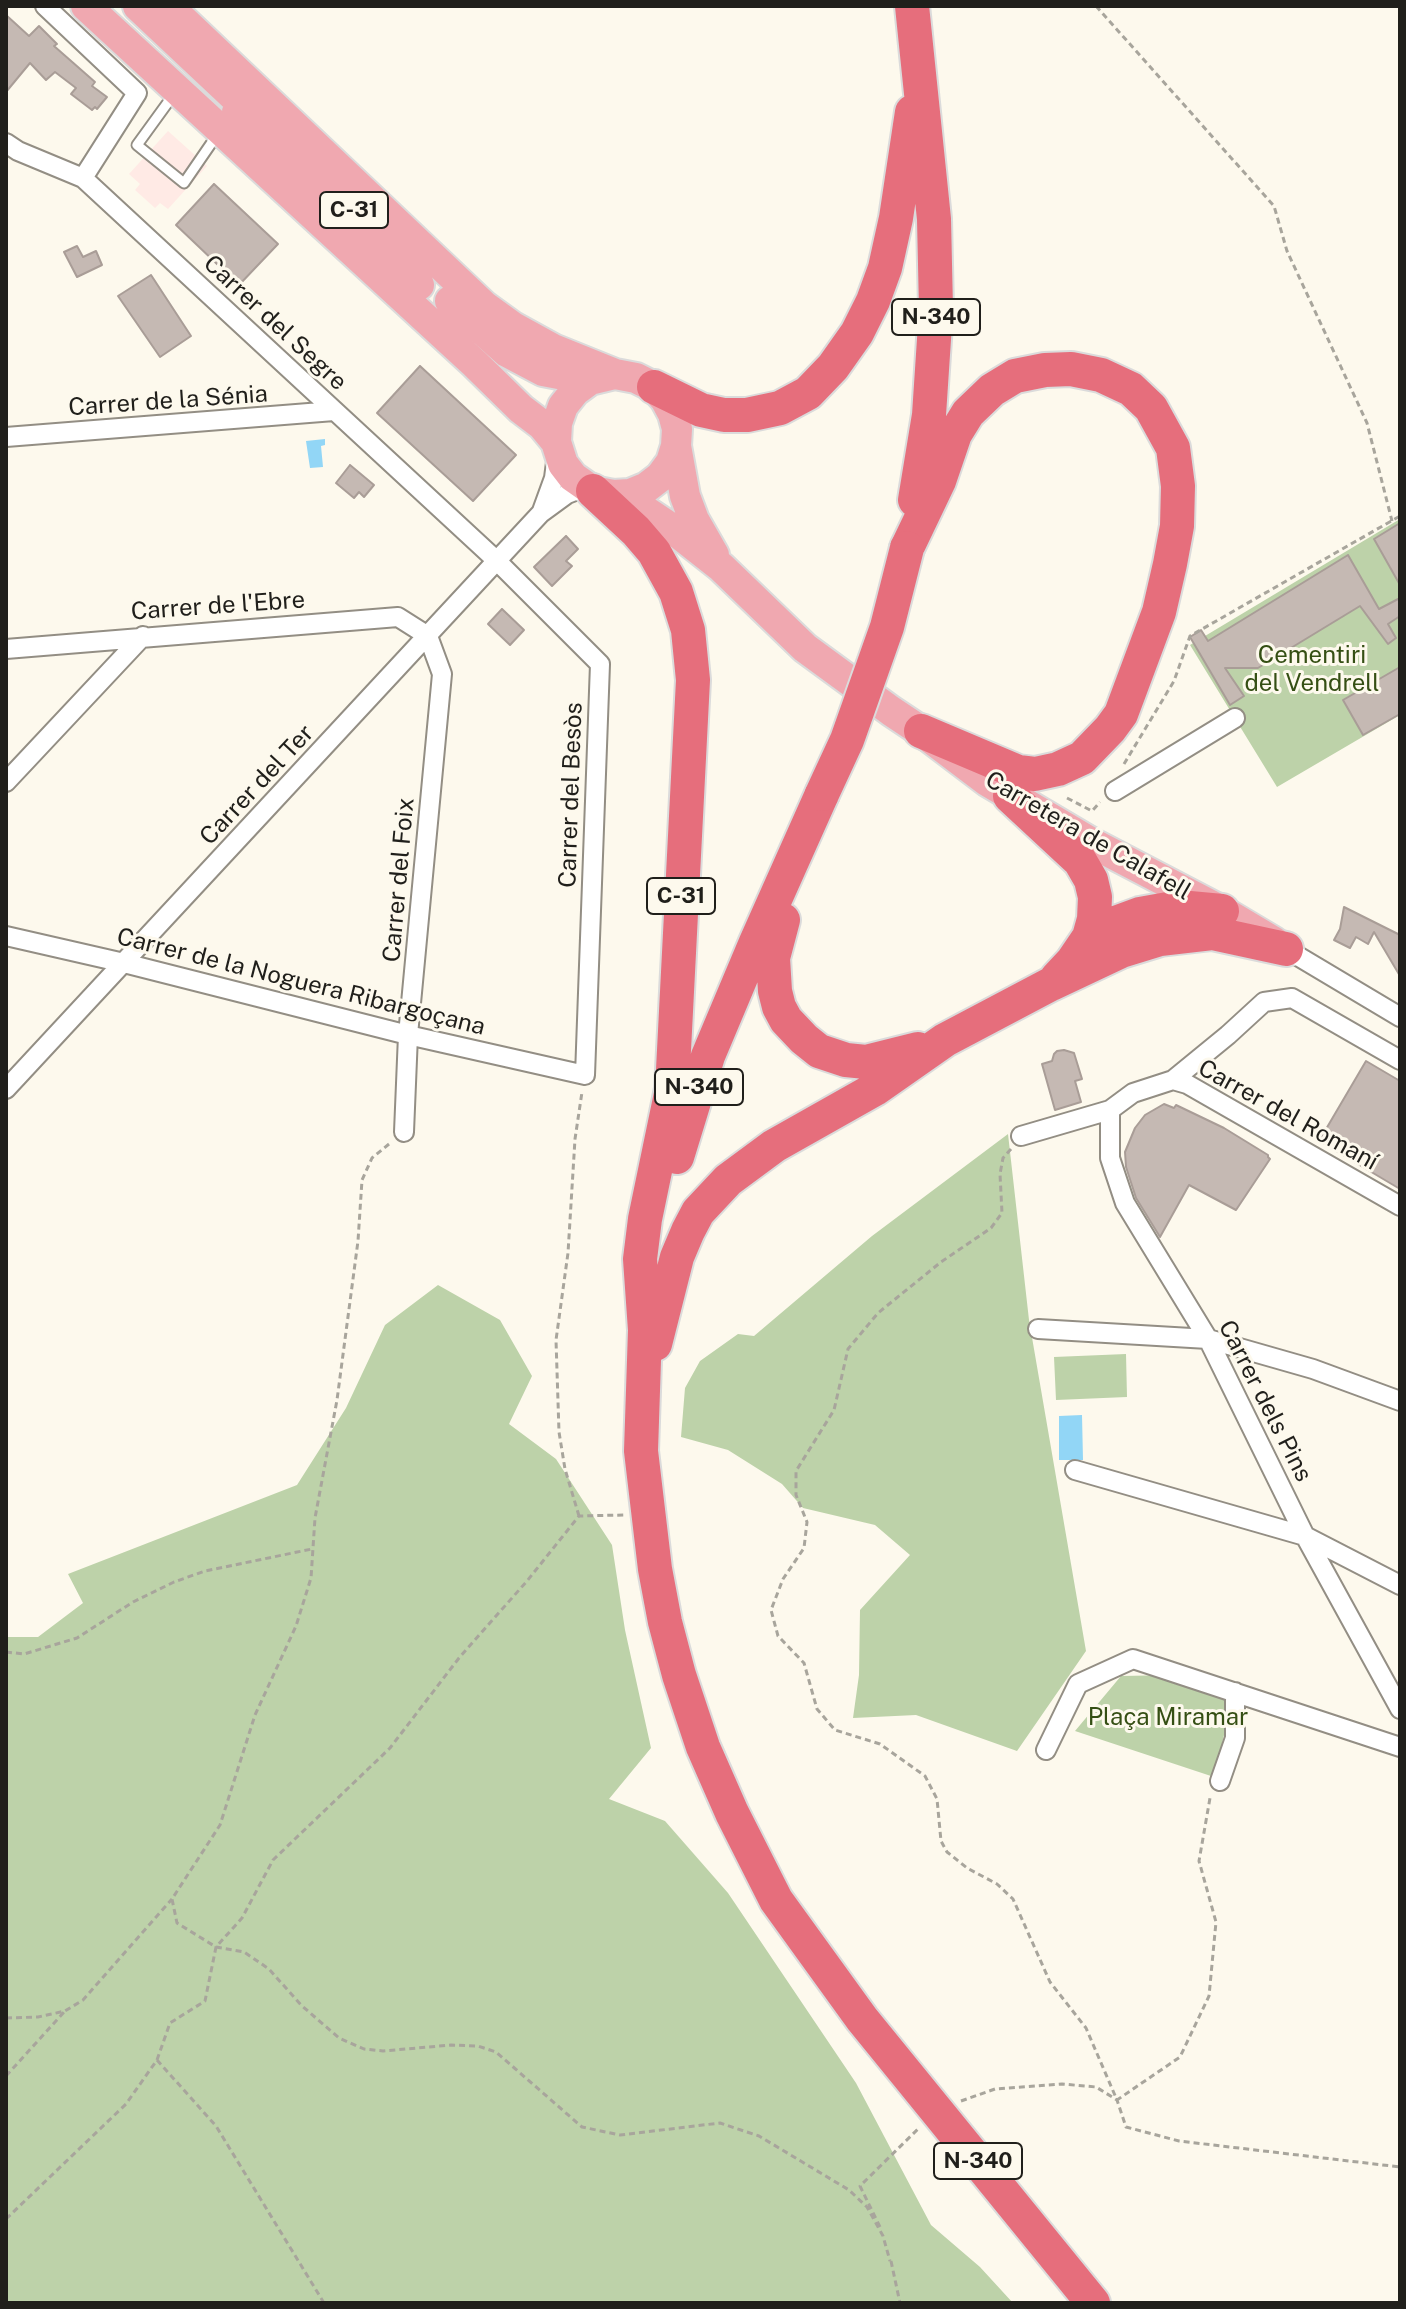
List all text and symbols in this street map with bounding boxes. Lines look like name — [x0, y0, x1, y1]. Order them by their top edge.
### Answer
road number: C-31 — [320, 192, 388, 228]
street label: Carrer del Segre — [197, 249, 353, 397]
road number: N-340 — [892, 299, 980, 335]
street label: Carrer de la Sénia — [67, 380, 269, 422]
street label: Carrer de l'Ebre — [130, 586, 306, 626]
park label: Cementiri del Vendrell — [1245, 642, 1379, 698]
street label: Carrer del Besòs — [553, 702, 589, 888]
street label: Carrer del Ter — [194, 719, 320, 851]
street label: Carretera de Calafell — [980, 765, 1196, 907]
street label: Carrer del Foix — [377, 797, 421, 963]
road number: C-31 — [647, 878, 715, 914]
street label: Carrer de la Noguera Ribargoçana — [114, 922, 488, 1042]
street label: Carrer del Romaní — [1193, 1054, 1383, 1176]
road number: N-340 — [655, 1069, 743, 1105]
street label: Carrer dels Pins — [1212, 1316, 1318, 1486]
park label: Plaça Miramar — [1088, 1704, 1248, 1732]
road number: N-340 — [934, 2143, 1022, 2179]

